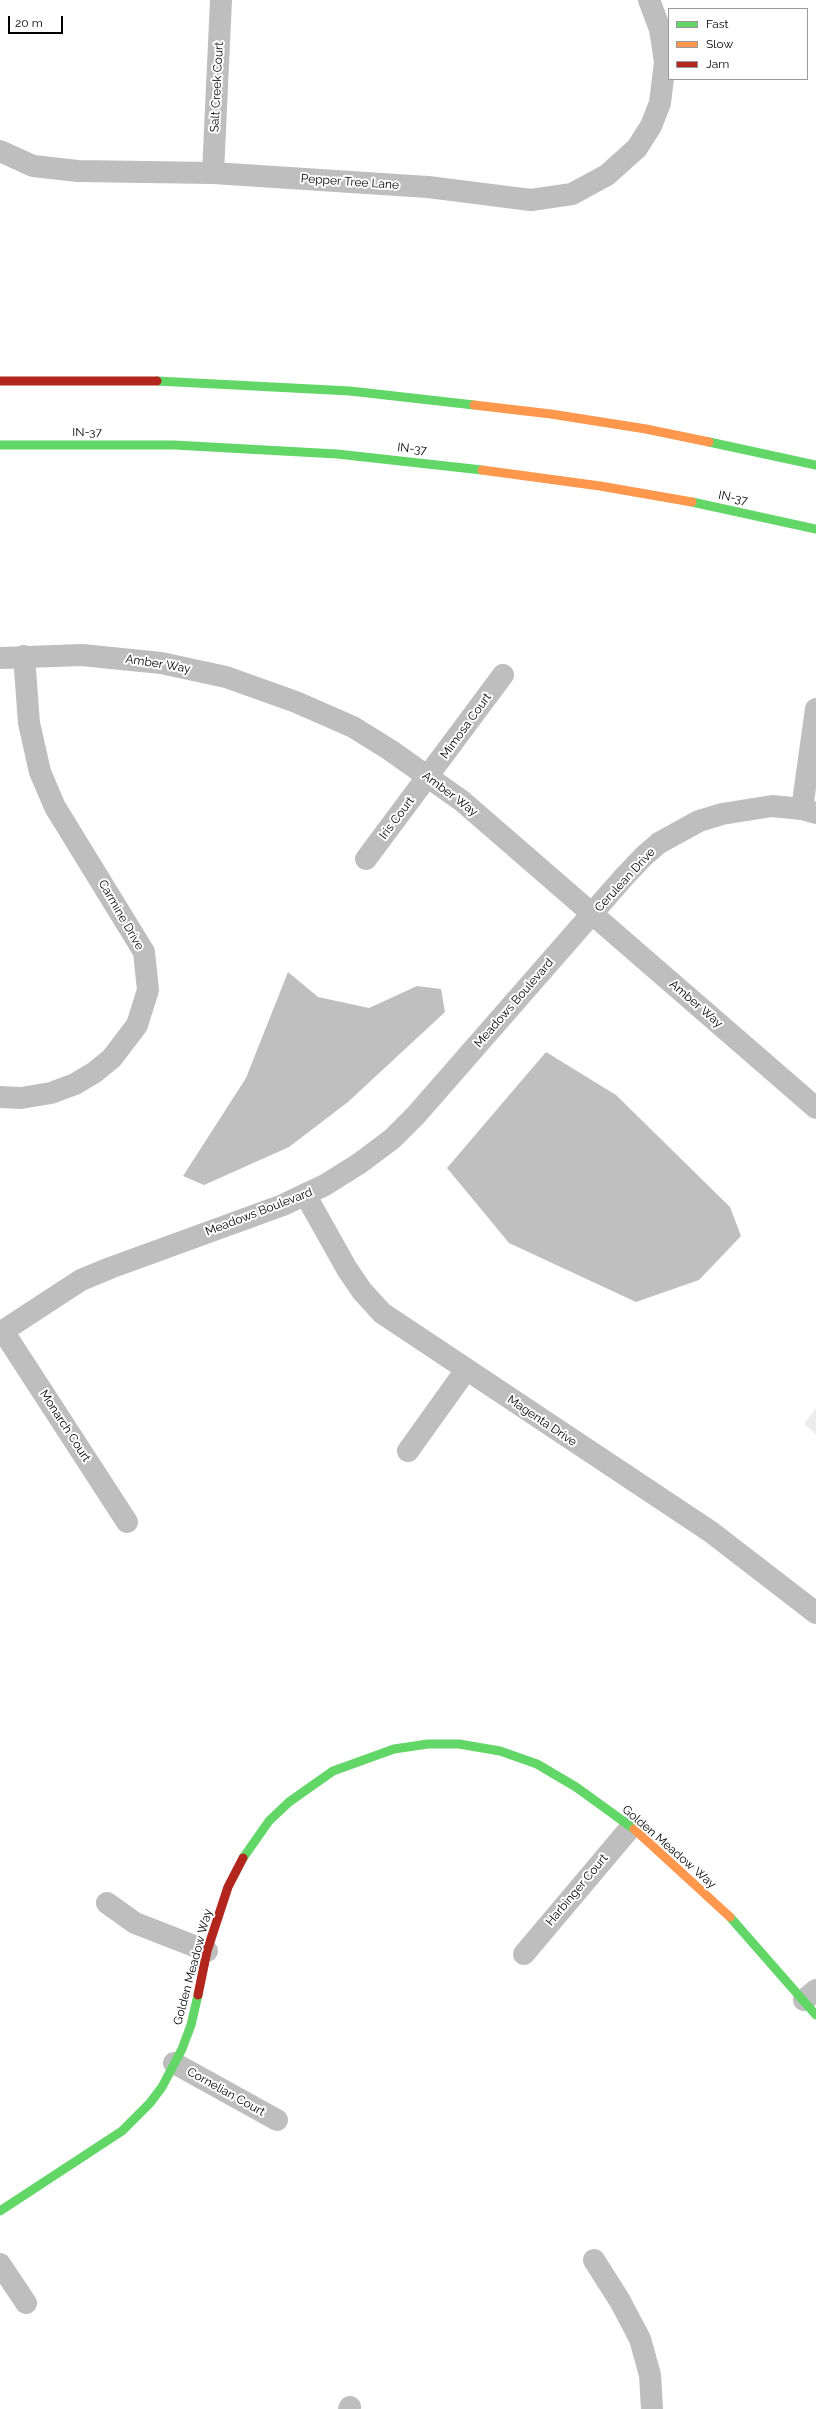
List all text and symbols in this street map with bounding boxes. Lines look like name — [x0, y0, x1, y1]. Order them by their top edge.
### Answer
scale bar — [10, 8, 65, 34]
legend — [668, 8, 808, 80]
text: 20 m — [15, 16, 43, 30]
text: Fast — [706, 17, 729, 31]
text: Slow — [706, 37, 733, 51]
street label: Salt Creek Court — [207, 41, 227, 133]
text: Jam — [706, 57, 729, 71]
street label: Pepper Tree Lane — [300, 171, 400, 193]
street label: IN-37 — [72, 425, 102, 439]
street label: IN-37 — [397, 440, 427, 458]
street label: IN-37 — [717, 488, 749, 508]
street label: Amber Way — [124, 652, 192, 676]
street label: Mimosa Court — [437, 690, 495, 762]
street label: Amber Way — [419, 769, 481, 819]
street label: Iris Court — [376, 794, 418, 842]
street label: Cerulean Drive — [592, 845, 658, 915]
street label: Carmine Drive — [95, 877, 147, 953]
street label: Meadows Boulevard — [471, 955, 557, 1051]
street label: Amber Way — [667, 977, 725, 1031]
street label: Meadows Boulevard — [203, 1185, 315, 1239]
street label: Monarch Court — [36, 1387, 94, 1465]
street label: Magenta Drive — [505, 1392, 579, 1450]
street label: Golden Meadow Way — [619, 1802, 719, 1892]
street label: Harbinger Court — [543, 1851, 611, 1929]
street label: Golden Meadow Way — [171, 1907, 215, 2027]
street label: Cornelian Court — [185, 2065, 267, 2119]

